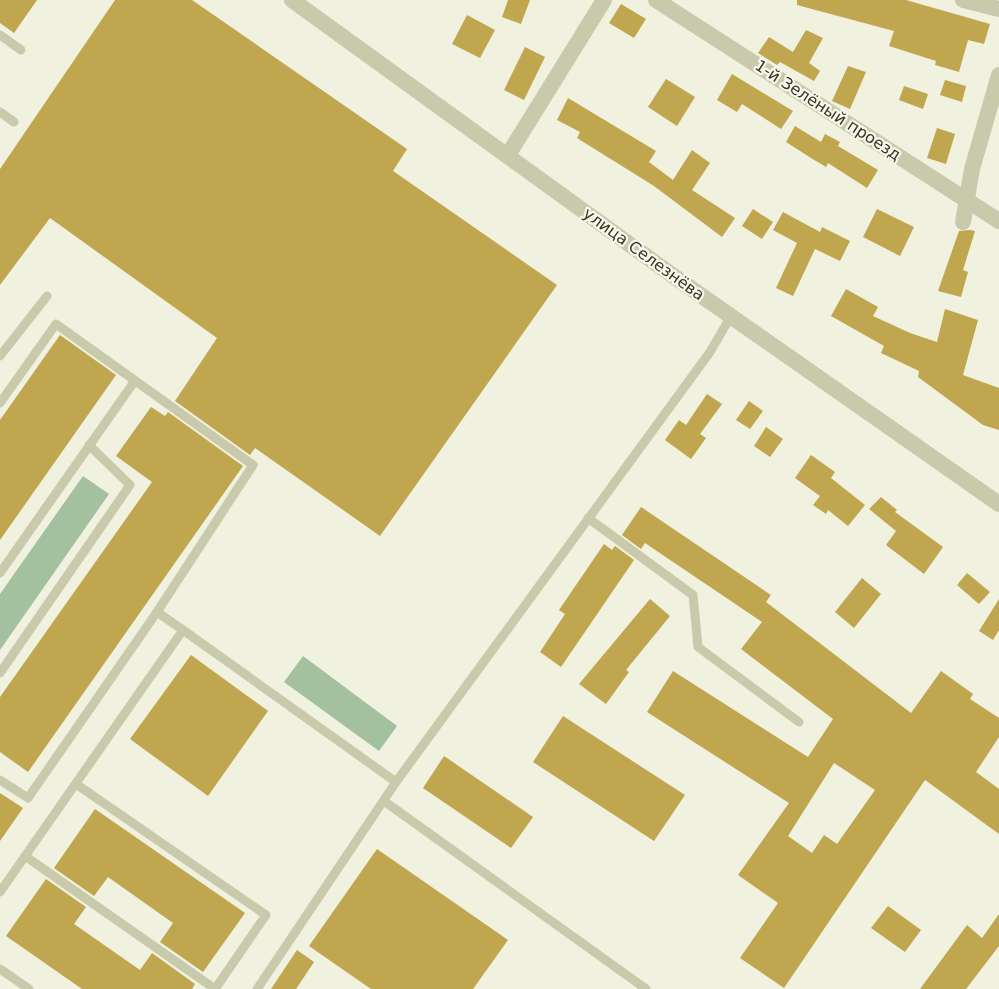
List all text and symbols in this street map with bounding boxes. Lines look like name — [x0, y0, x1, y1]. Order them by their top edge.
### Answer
street label: 1-й Зелёный проезд — [752, 56, 904, 164]
street label: улица Селезнёва — [580, 204, 708, 304]

